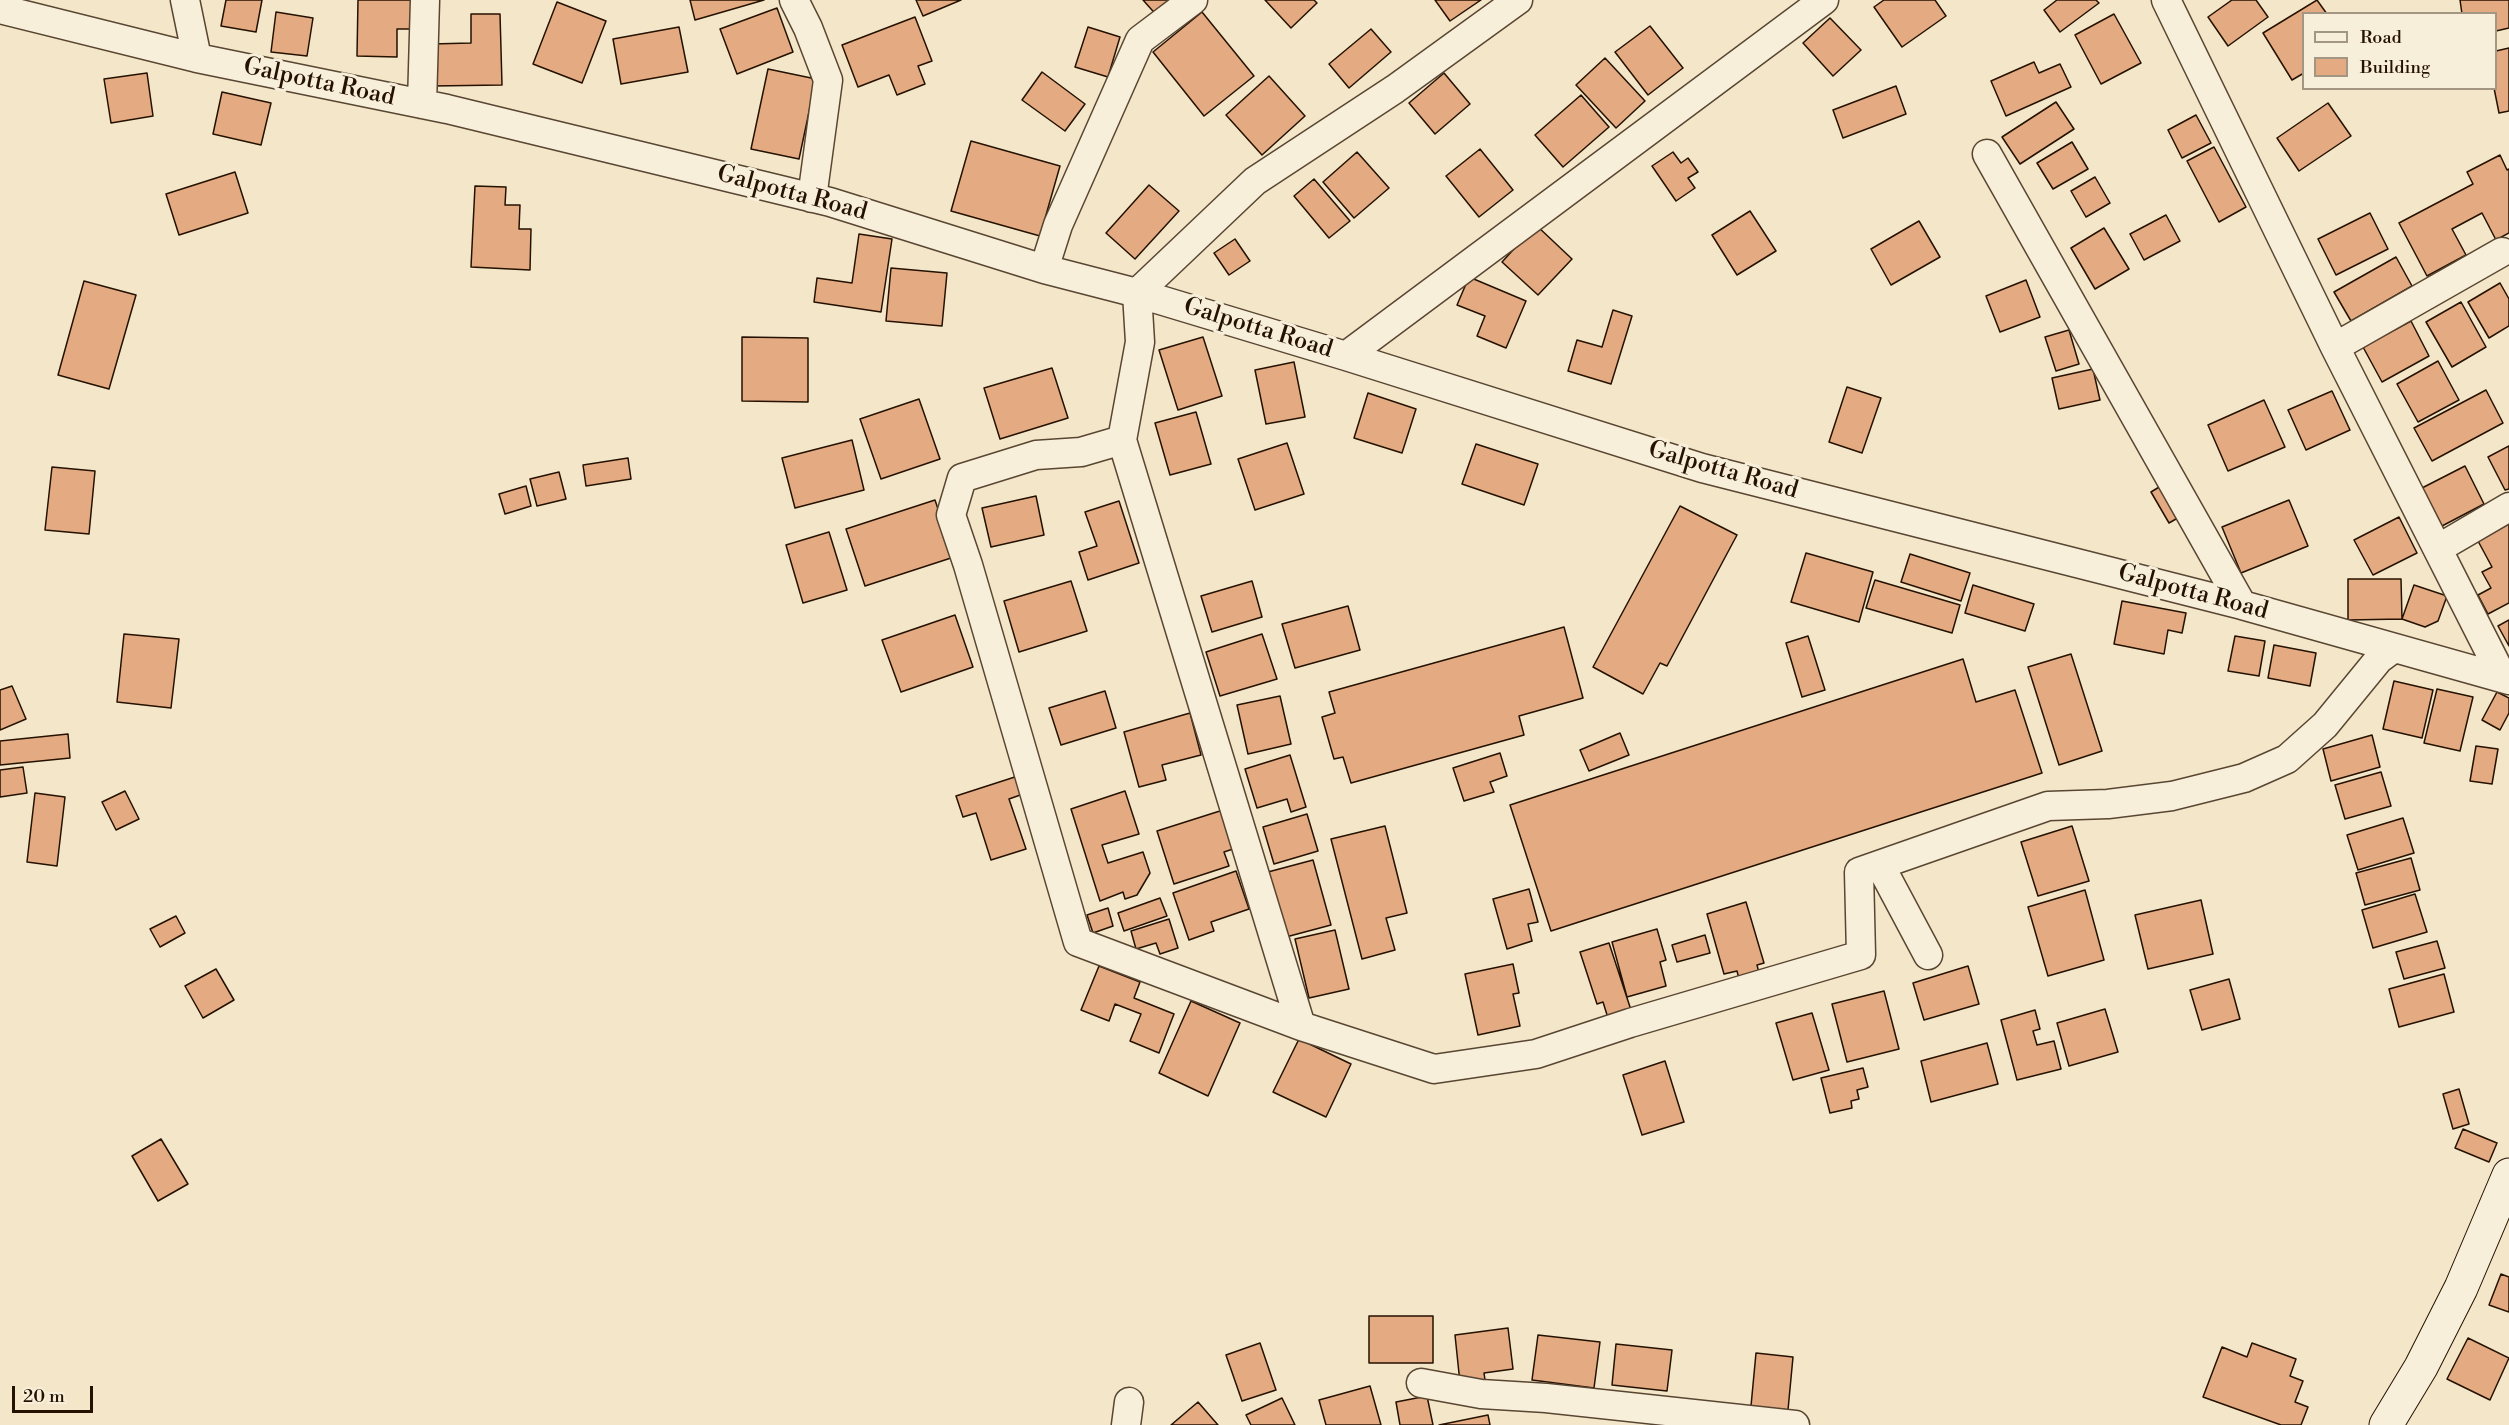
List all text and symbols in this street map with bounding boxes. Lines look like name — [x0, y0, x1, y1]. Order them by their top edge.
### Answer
legend — [2302, 12, 2497, 90]
text: Road — [2360, 26, 2402, 49]
street label: Galpotta Road — [241, 53, 397, 113]
text: Building — [2360, 56, 2430, 79]
street label: Galpotta Road — [714, 160, 870, 228]
street label: Galpotta Road — [1180, 293, 1336, 365]
street label: Galpotta Road — [1645, 436, 1801, 506]
street label: Galpotta Road — [2115, 559, 2271, 627]
scale bar — [15, 1374, 96, 1412]
text: 20 m — [23, 1385, 65, 1408]

